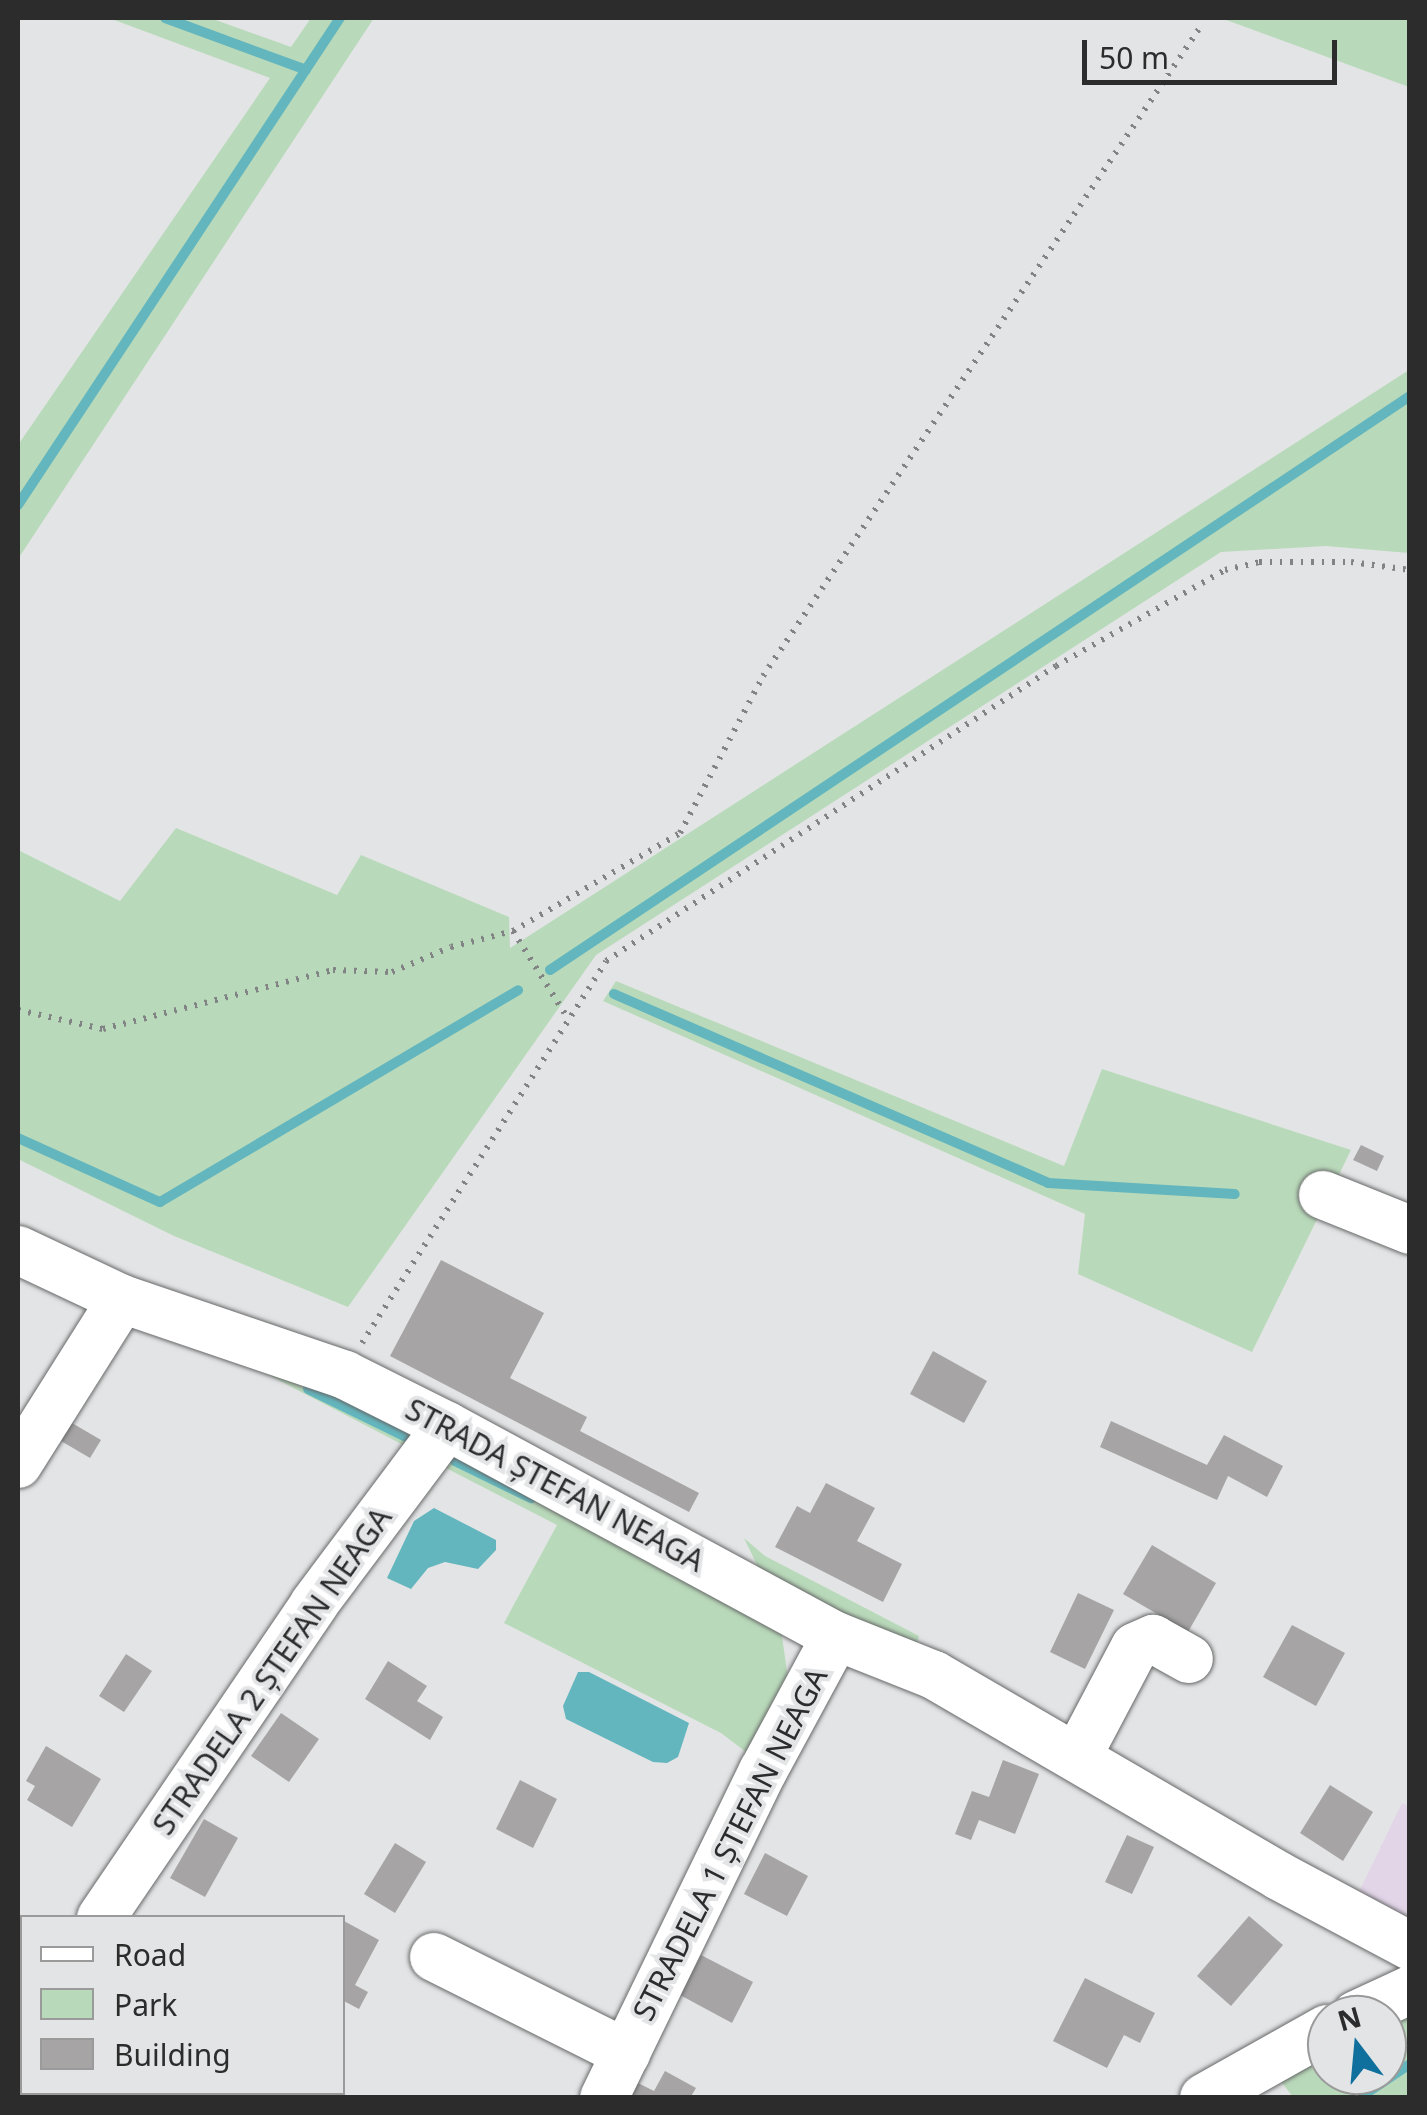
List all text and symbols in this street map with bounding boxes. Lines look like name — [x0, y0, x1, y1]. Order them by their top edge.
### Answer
scale bar — [1087, 20, 1342, 82]
text: 50 m — [1099, 37, 1169, 78]
street label: STRADA ȘTEFAN NEAGA — [400, 1391, 710, 1579]
street label: STRADELA 2 ȘTEFAN NEAGA — [145, 1501, 399, 1841]
street label: STRADELA 1 ȘTEFAN NEAGA — [625, 1662, 835, 2026]
legend — [20, 1915, 345, 2095]
text: Road — [114, 1934, 186, 1975]
text: Park — [114, 1984, 177, 2025]
north arrow — [1307, 1995, 1407, 2095]
text: N — [1333, 1997, 1365, 2039]
text: Building — [114, 2034, 231, 2075]

